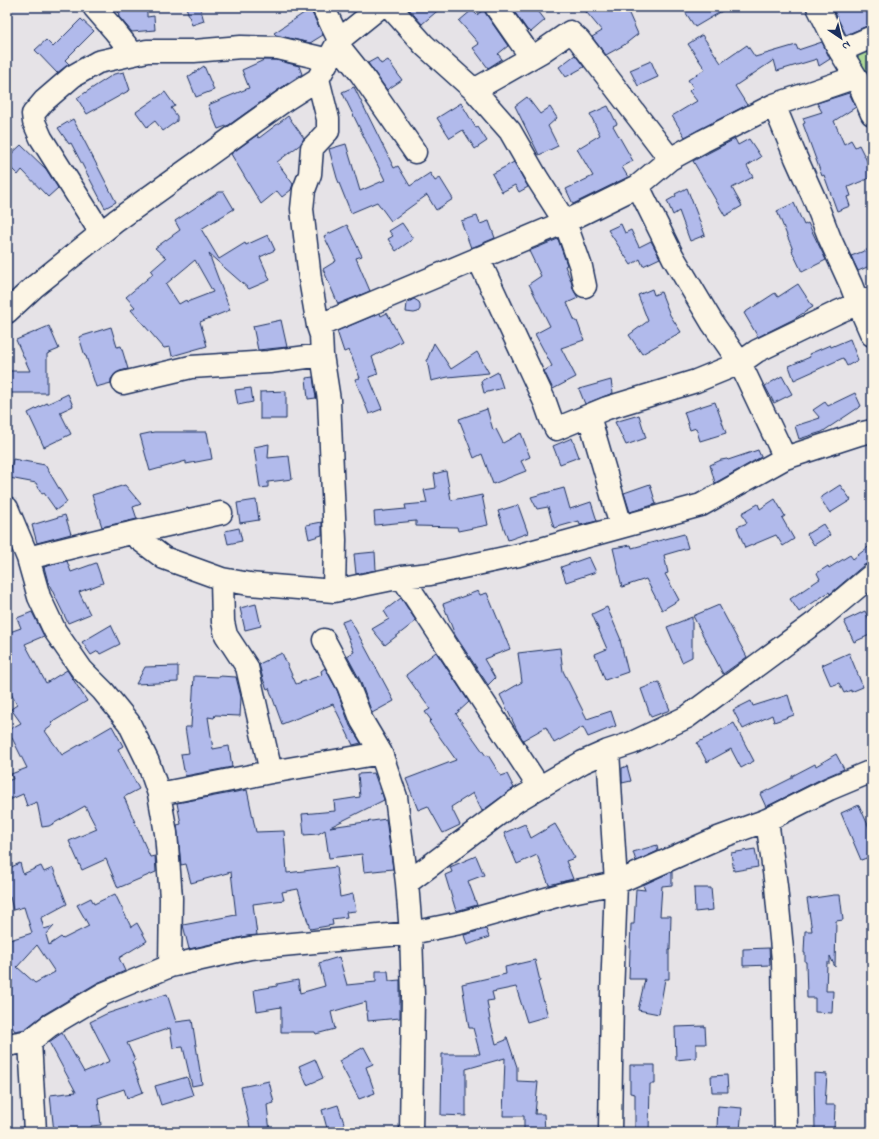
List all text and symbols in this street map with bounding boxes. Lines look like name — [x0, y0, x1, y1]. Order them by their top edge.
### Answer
north arrow — [821, 18, 861, 58]
text: N — [839, 37, 854, 54]

